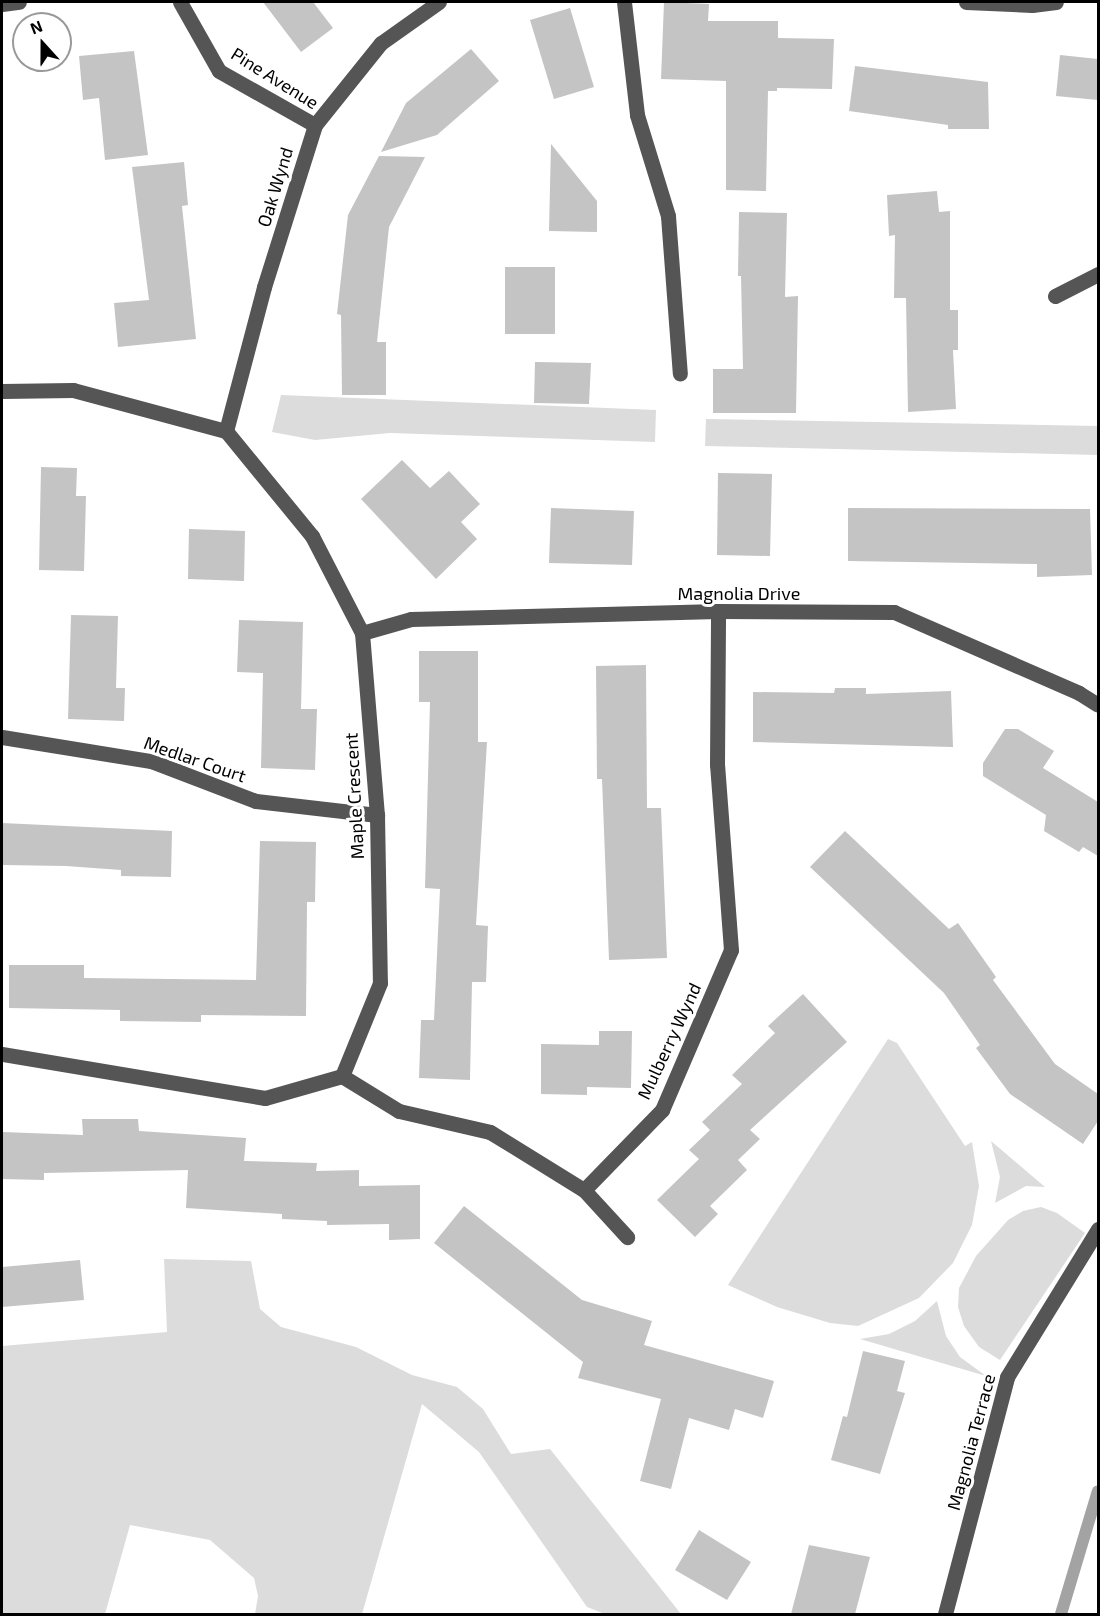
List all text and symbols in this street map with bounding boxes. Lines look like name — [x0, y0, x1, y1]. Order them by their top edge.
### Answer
north arrow — [12, 12, 72, 72]
text: N — [27, 16, 45, 38]
street label: Pine Avenue — [227, 42, 323, 114]
street label: Oak Wynd — [253, 144, 297, 230]
street label: Magnolia Drive — [678, 582, 800, 604]
street label: Medlar Court — [141, 731, 249, 787]
street label: Maple Crescent — [340, 732, 368, 860]
street label: Mulberry Wynd — [632, 979, 706, 1103]
street label: Magnolia Terrace — [942, 1371, 1000, 1513]

